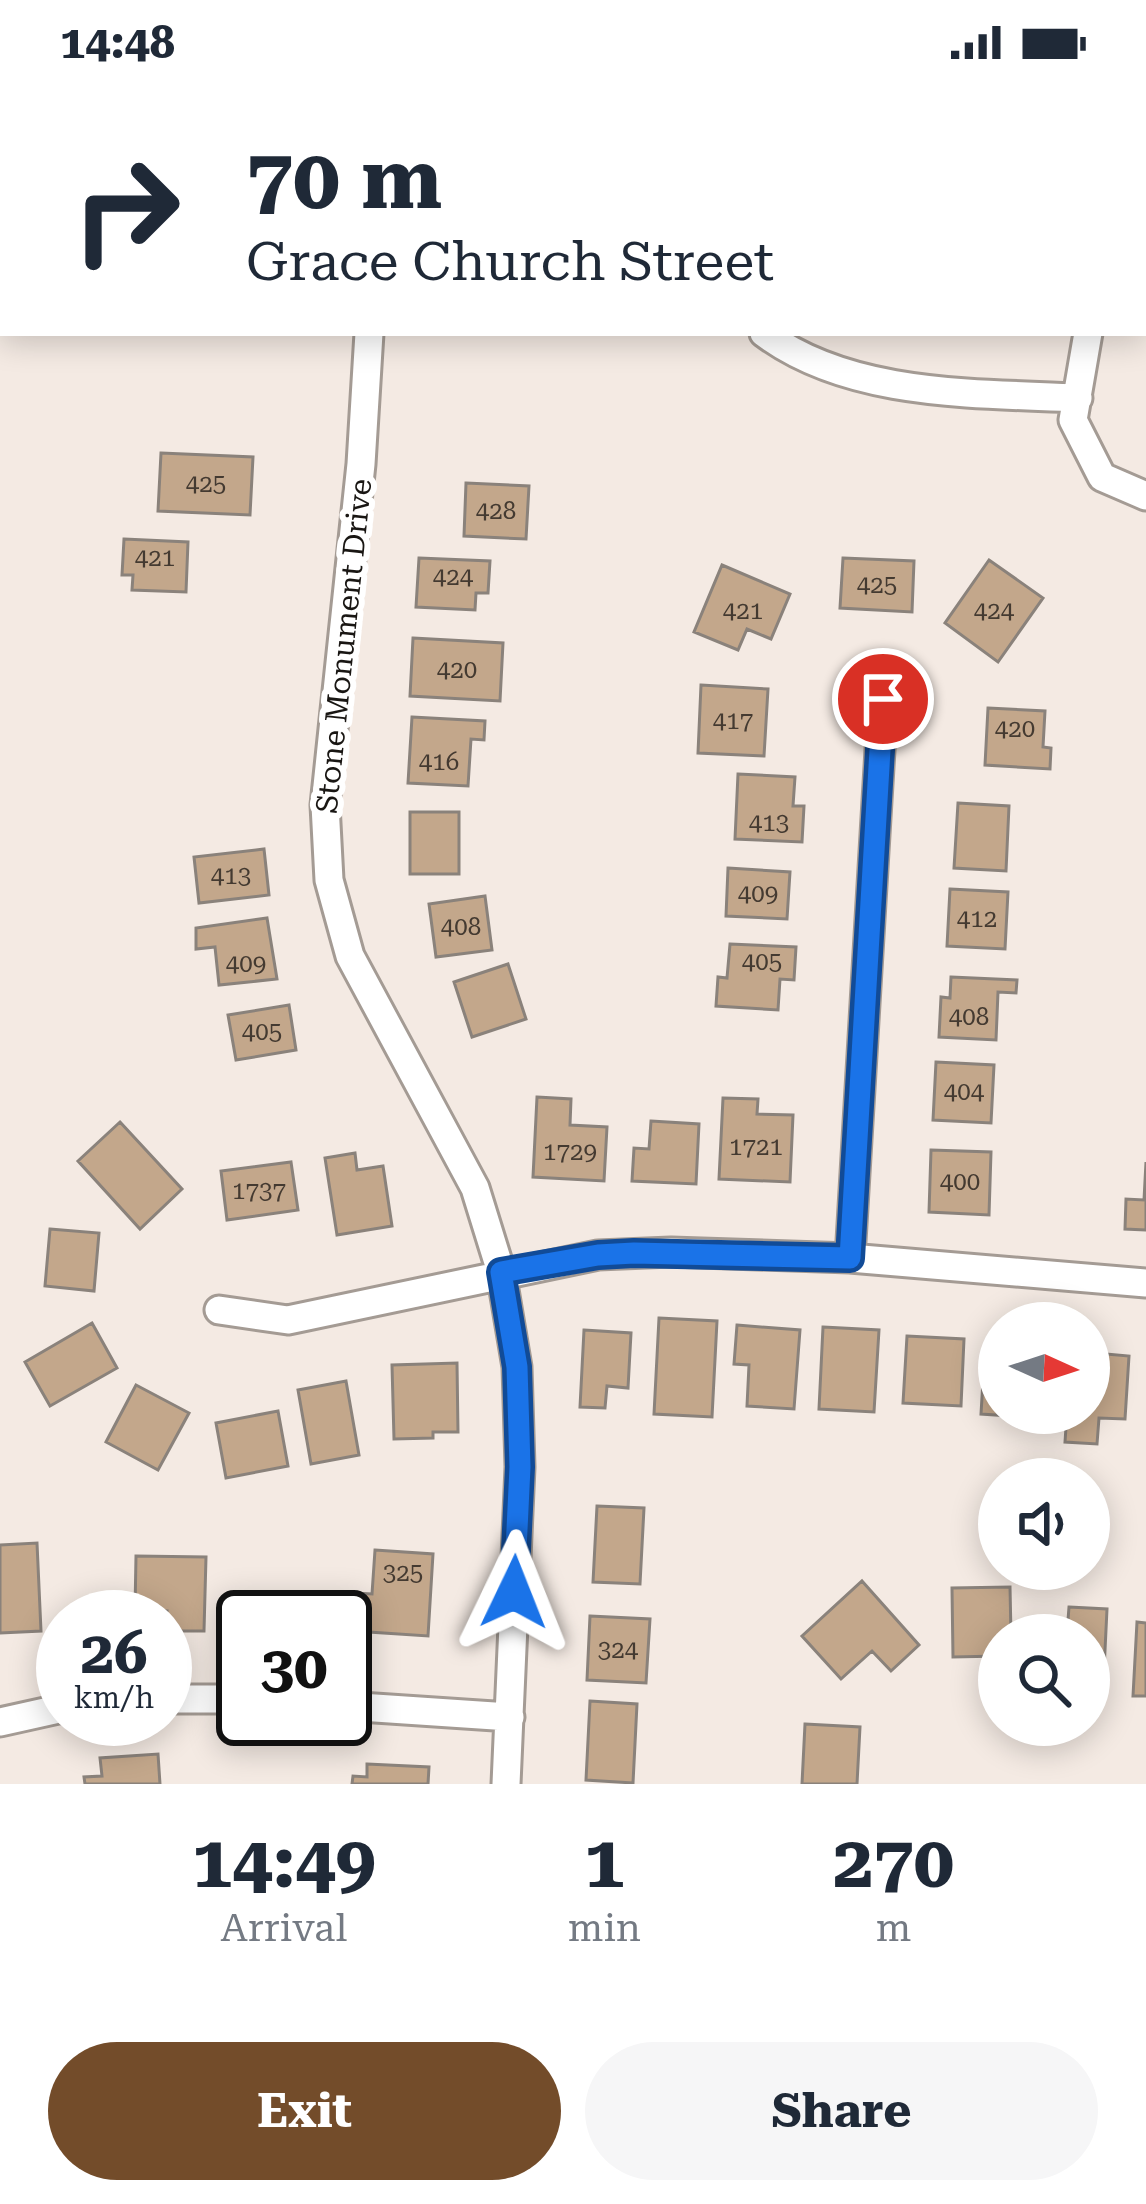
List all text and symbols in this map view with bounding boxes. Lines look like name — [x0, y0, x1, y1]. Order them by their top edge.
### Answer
text: 14:48 — [60, 16, 175, 69]
text: 70 m — [246, 130, 442, 228]
icon: right — [48, 132, 204, 288]
text: Grace Church Street — [246, 230, 774, 293]
house number: 425 — [186, 470, 226, 498]
street label: Stone Monument Drive — [309, 477, 378, 815]
house number: 428 — [476, 497, 516, 525]
house number: 421 — [135, 544, 175, 572]
house number: 424 — [433, 563, 474, 591]
house number: 425 — [857, 571, 897, 599]
house number: 421 — [723, 597, 763, 625]
house number: 424 — [974, 597, 1015, 625]
pin — [832, 648, 934, 750]
house number: 420 — [437, 656, 477, 684]
icon: arrive — [850, 666, 916, 732]
house number: 417 — [713, 707, 753, 735]
house number: 420 — [995, 715, 1035, 743]
house number: 416 — [419, 748, 459, 776]
house number: 413 — [749, 809, 789, 837]
house number: 413 — [211, 862, 251, 890]
house number: 409 — [738, 880, 778, 908]
house number: 412 — [957, 905, 997, 933]
house number: 408 — [441, 913, 481, 941]
house number: 405 — [742, 948, 782, 976]
house number: 409 — [226, 950, 266, 978]
house number: 408 — [949, 1003, 989, 1031]
house number: 405 — [242, 1018, 282, 1046]
house number: 404 — [944, 1078, 985, 1106]
house number: 1721 — [729, 1133, 783, 1161]
house number: 1729 — [543, 1138, 597, 1166]
house number: 400 — [940, 1168, 980, 1196]
house number: 1737 — [232, 1177, 286, 1205]
north arrow — [978, 1302, 1110, 1434]
map controls — [978, 1302, 1110, 1746]
button: sound — [978, 1458, 1110, 1590]
position arrow — [451, 1529, 577, 1655]
house number: 325 — [383, 1559, 423, 1587]
speed limit sign: 30 — [216, 1590, 372, 1746]
button: search — [978, 1614, 1110, 1746]
text: 26 — [80, 1617, 148, 1688]
house number: 324 — [598, 1636, 639, 1664]
text: km/h — [74, 1680, 154, 1715]
text: 14:49 — [192, 1820, 376, 1905]
text: 1 — [584, 1820, 625, 1905]
text: 270 — [833, 1820, 954, 1905]
text: Arrival — [221, 1905, 347, 1951]
text: min — [568, 1905, 641, 1951]
text: m — [876, 1905, 911, 1951]
button: Exit — [48, 2042, 561, 2180]
button: Share — [585, 2042, 1098, 2180]

